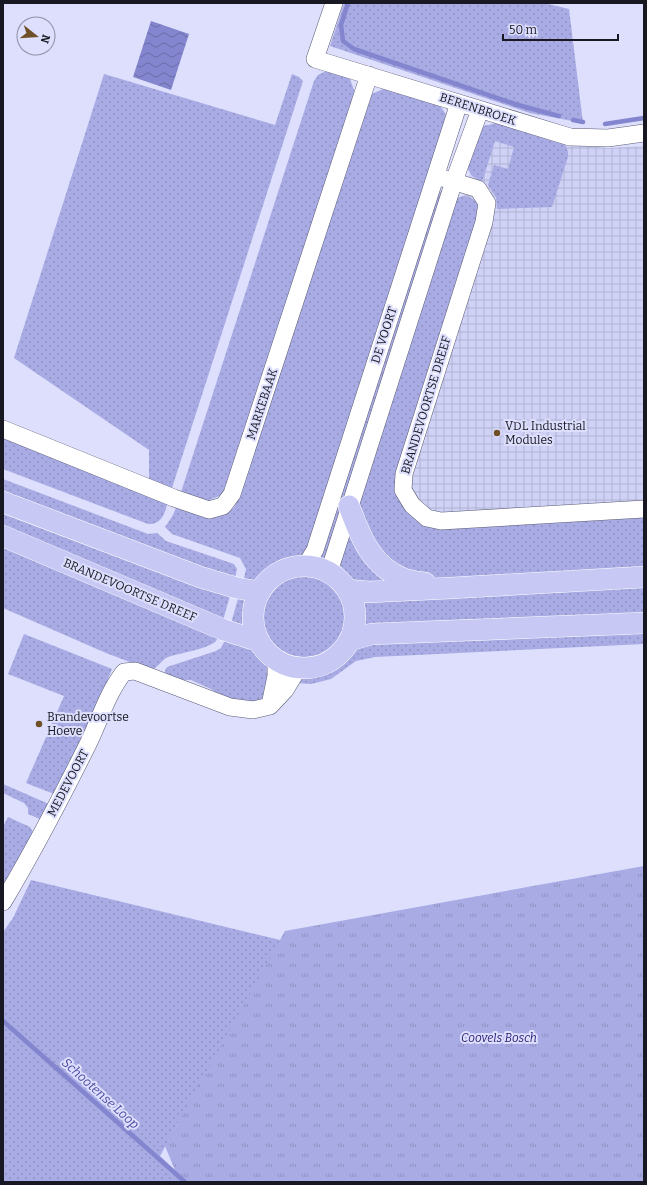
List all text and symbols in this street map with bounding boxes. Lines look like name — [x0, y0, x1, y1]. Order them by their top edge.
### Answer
north arrow — [16, 16, 56, 56]
scale bar — [503, 16, 618, 42]
text: 50 m — [509, 23, 538, 37]
text: N — [37, 33, 53, 45]
street label: BERENBROEK — [438, 90, 519, 128]
street label: DE VOORT — [368, 305, 400, 365]
street label: BRANDEVOORTSE DREEF — [398, 334, 454, 476]
street label: MARKEBAAK — [244, 366, 280, 442]
place label: VDL Industrial Modules — [505, 419, 586, 447]
marker: VDL Industrial Modules — [492, 428, 502, 438]
street label: BRANDEVOORTSE DREEF — [61, 556, 199, 625]
place label: Brandevoortse Hoeve — [47, 710, 129, 738]
marker: Brandevoortse Hoeve — [34, 719, 44, 729]
street label: MEDEVOORT — [44, 747, 92, 819]
park label: Coovels Bosch — [461, 1031, 537, 1045]
water label: Schootense Loop — [59, 1055, 143, 1132]

